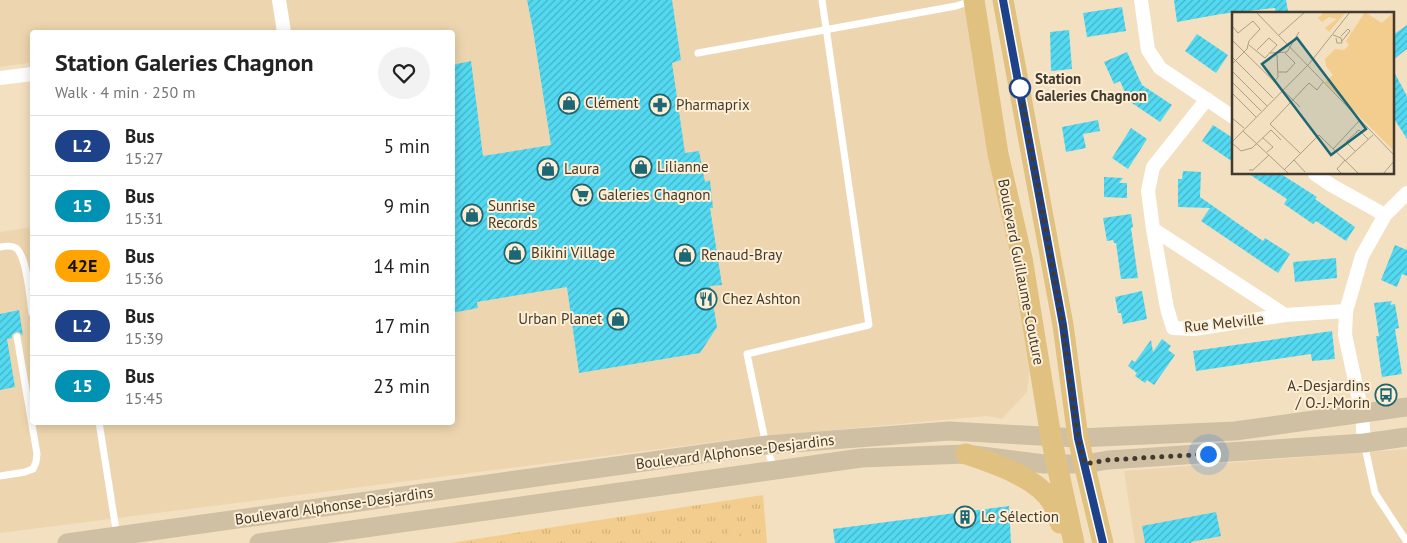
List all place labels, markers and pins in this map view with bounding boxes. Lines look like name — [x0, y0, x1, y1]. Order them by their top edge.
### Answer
place label: Station Galeries Chagnon — [1035, 69, 1147, 105]
marker: Station Galeries Chagnon — [1009, 77, 1031, 99]
shop icon: Clément — [557, 91, 581, 115]
place label: Clément — [585, 93, 639, 112]
pharmacy icon: Pharmaprix — [648, 93, 672, 117]
place label: Pharmaprix — [676, 95, 750, 114]
shop icon: Lilianne — [629, 155, 653, 179]
shop icon: Laura — [536, 157, 560, 181]
place label: Lilianne — [657, 157, 709, 176]
place label: Laura — [564, 159, 600, 178]
supermarket icon: Galeries Chagnon — [570, 183, 594, 207]
place label: Galeries Chagnon — [598, 185, 710, 204]
place label: Sunrise Records — [488, 196, 538, 232]
shop icon: Sunrise Records — [460, 203, 484, 227]
shop icon: Bikini Village — [503, 241, 527, 265]
place label: Bikini Village — [531, 243, 615, 262]
shop icon: Renaud-Bray — [673, 243, 697, 267]
place label: Renaud-Bray — [701, 245, 782, 264]
restaurant icon: Chez Ashton — [694, 287, 718, 311]
place label: Chez Ashton — [722, 289, 800, 308]
shop icon: Urban Planet — [606, 307, 630, 331]
place label: Urban Planet — [518, 309, 602, 328]
place label: A.-Desjardins / O.-J.-Morin — [1287, 376, 1370, 412]
bus stop icon: A.-Desjardins / O.-J.-Morin — [1374, 383, 1398, 407]
building icon: Le Sélection — [953, 505, 977, 529]
place label: Le Sélection — [981, 507, 1059, 526]

